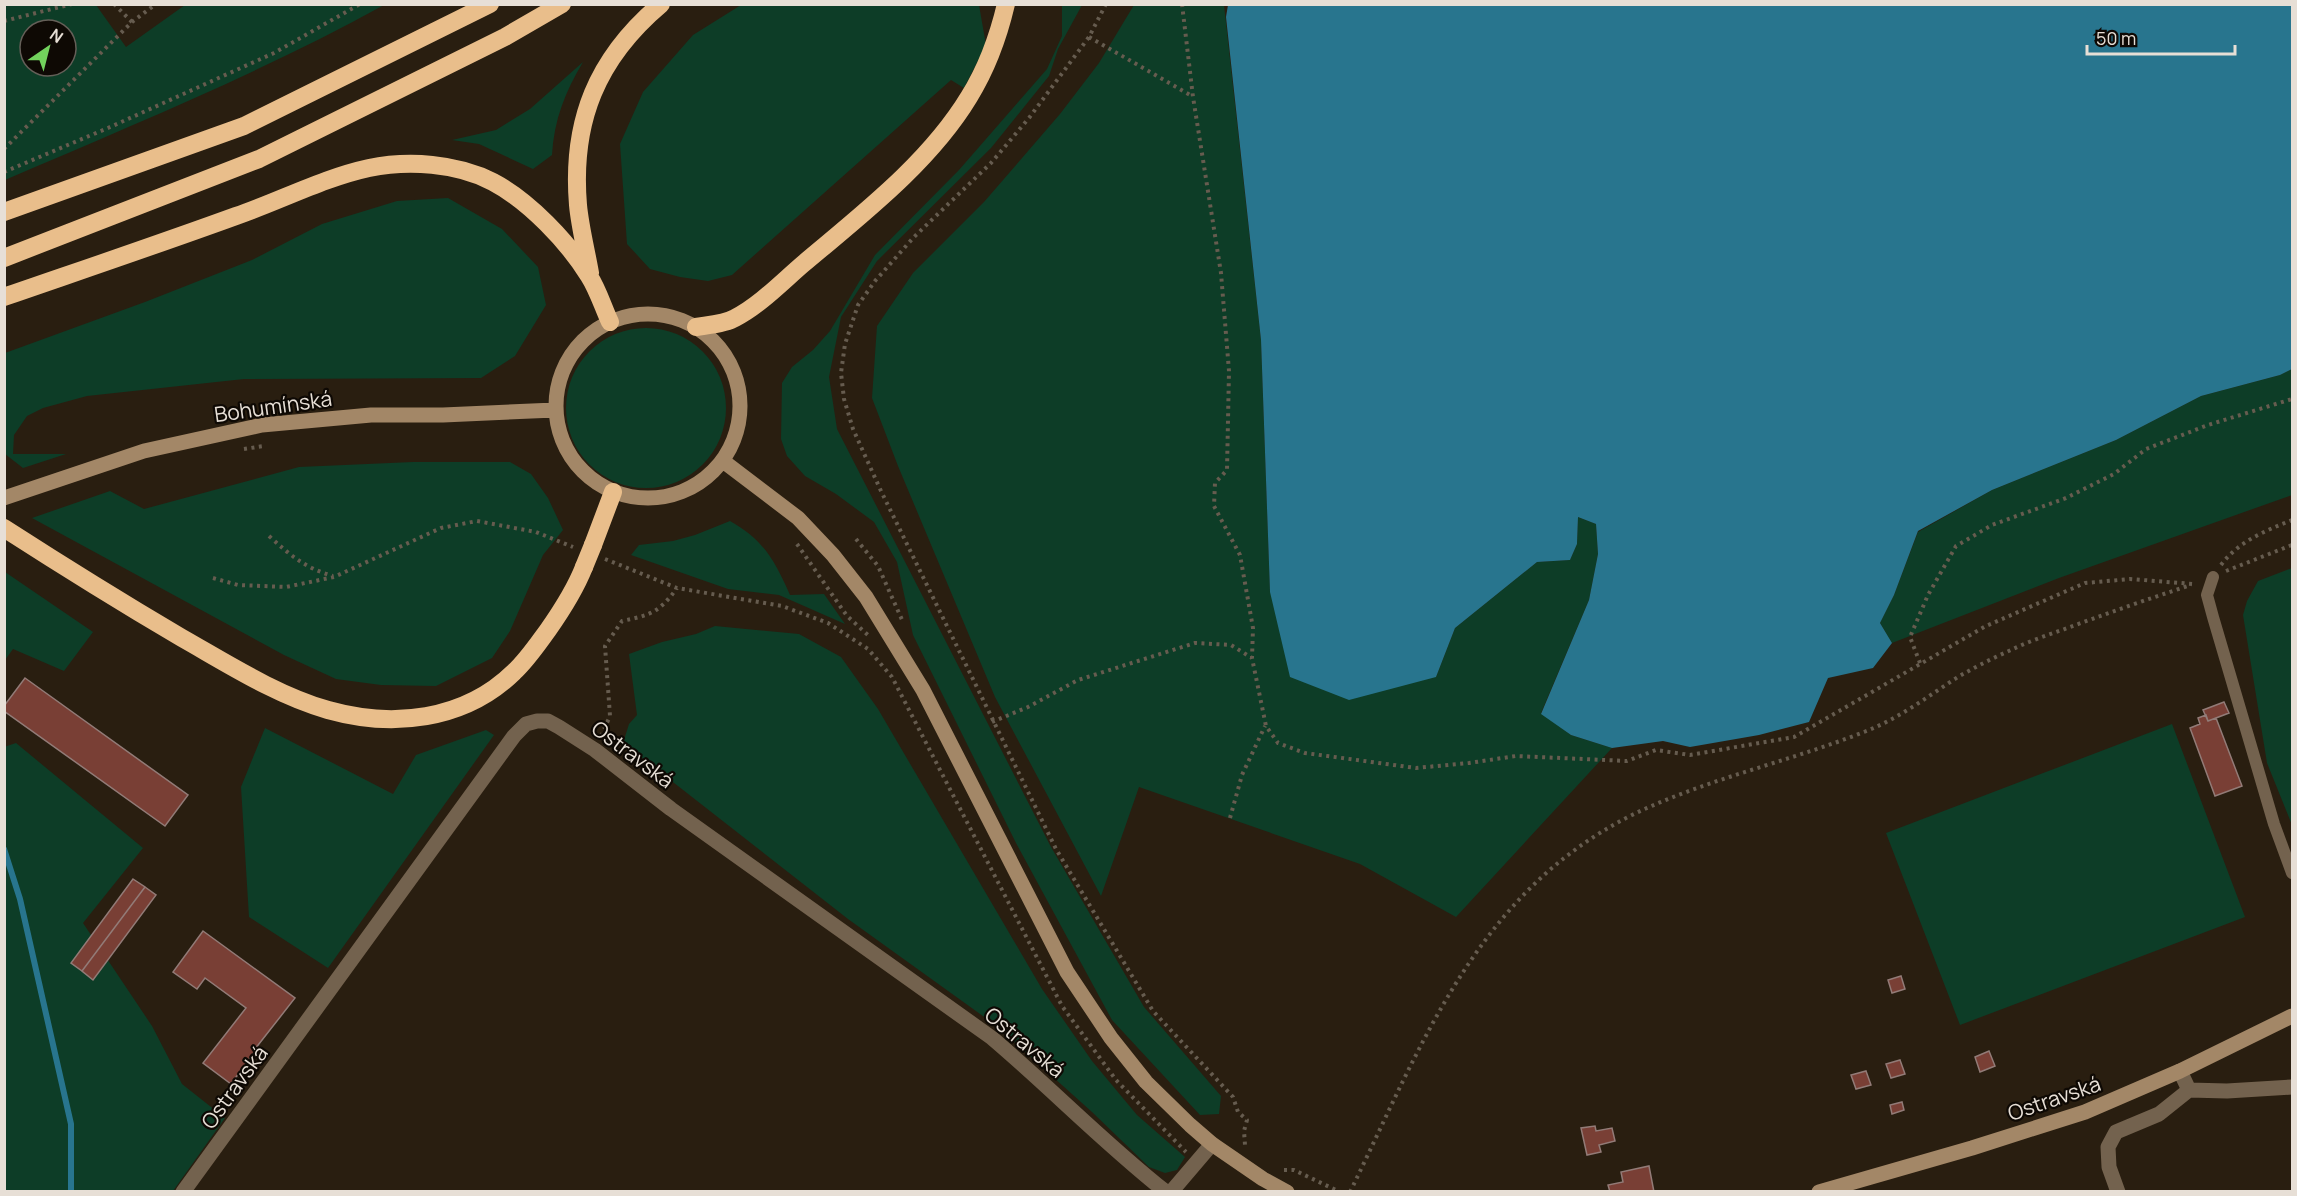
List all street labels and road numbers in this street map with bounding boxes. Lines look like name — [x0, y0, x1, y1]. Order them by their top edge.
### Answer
street label: Bohumínská — [212, 384, 334, 428]
street label: Ostravská — [586, 714, 680, 794]
street label: Ostravská — [979, 1000, 1071, 1084]
street label: Ostravská — [194, 1040, 274, 1134]
street label: Ostravská — [2004, 1069, 2104, 1127]

